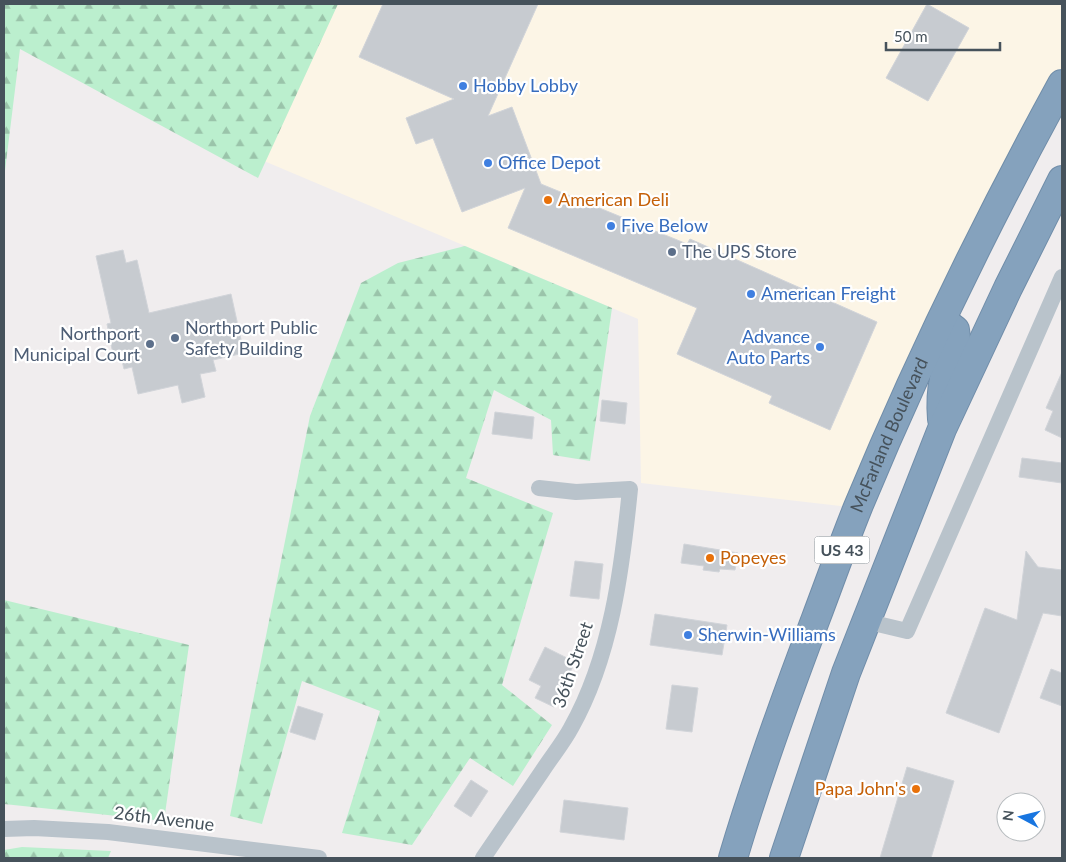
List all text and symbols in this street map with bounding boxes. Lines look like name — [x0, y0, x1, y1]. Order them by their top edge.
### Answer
scale bar — [886, 20, 1000, 52]
text: 50 m — [894, 27, 928, 45]
place label: Hobby Lobby — [473, 74, 579, 96]
marker: Hobby Lobby — [457, 80, 469, 92]
place label: Office Depot — [498, 151, 601, 173]
marker: Office Depot — [482, 157, 494, 169]
place label: American Deli — [558, 188, 669, 210]
marker: American Deli — [542, 194, 554, 206]
place label: Five Below — [621, 214, 708, 236]
marker: Five Below — [605, 220, 617, 232]
place label: The UPS Store — [682, 240, 797, 262]
marker: The UPS Store — [666, 246, 678, 258]
place label: American Freight — [761, 282, 896, 304]
marker: American Freight — [745, 288, 757, 300]
place label: Northport Public Safety Building — [185, 316, 318, 359]
place label: Northport Municipal Court — [13, 322, 141, 365]
place label: Advance Auto Parts — [727, 325, 810, 368]
marker: Northport Public Safety Building — [169, 332, 181, 344]
marker: Northport Municipal Court — [144, 338, 156, 350]
marker: Advance Auto Parts — [814, 341, 826, 353]
street label: McFarland Boulevard — [845, 354, 932, 516]
road number: US 43 — [814, 536, 870, 564]
place label: Popeyes — [720, 546, 786, 568]
marker: Popeyes — [704, 552, 716, 564]
street label: 36th Street — [547, 618, 597, 711]
place label: Sherwin-Williams — [698, 623, 836, 645]
marker: Sherwin-Williams — [682, 629, 694, 641]
place label: Papa John's — [815, 777, 906, 799]
marker: Papa John's — [910, 783, 922, 795]
north arrow — [996, 792, 1046, 842]
street label: 26th Avenue — [113, 801, 216, 835]
text: N — [999, 809, 1017, 822]

